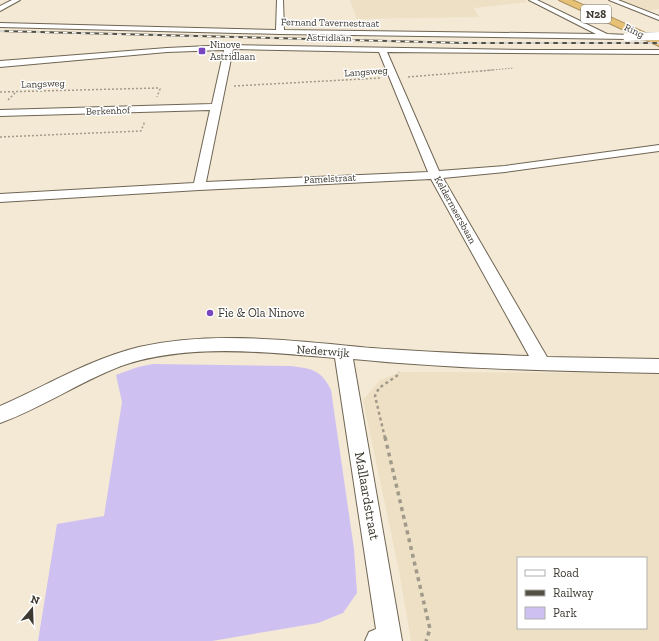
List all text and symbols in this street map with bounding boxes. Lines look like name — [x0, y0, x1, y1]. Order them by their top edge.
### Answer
road number: N28 — [581, 5, 611, 23]
street label: Fernand Tavernestraat — [281, 16, 380, 30]
street label: Ring — [622, 21, 646, 41]
street label: Astridlaan — [306, 32, 352, 44]
place label: Ninove Astridlaan — [210, 39, 255, 63]
marker: Ninove Astridlaan — [197, 46, 207, 56]
street label: Langsweg — [344, 64, 389, 80]
street label: Langsweg — [21, 77, 66, 91]
street label: Berkenhof — [86, 104, 131, 118]
street label: Pamelstraat — [304, 172, 357, 186]
street label: Keldermeersbaan — [431, 174, 479, 246]
place label: Fie & Ola Ninove — [218, 306, 305, 320]
marker: Fie & Ola Ninove — [205, 308, 215, 318]
street label: Nederwijk — [296, 342, 351, 361]
street label: Mallaardstraat — [351, 450, 383, 542]
legend — [517, 557, 647, 629]
text: Road — [553, 566, 579, 580]
text: Railway — [553, 586, 594, 600]
north arrow — [12, 589, 52, 629]
text: N — [29, 593, 42, 608]
text: Park — [553, 606, 578, 620]

